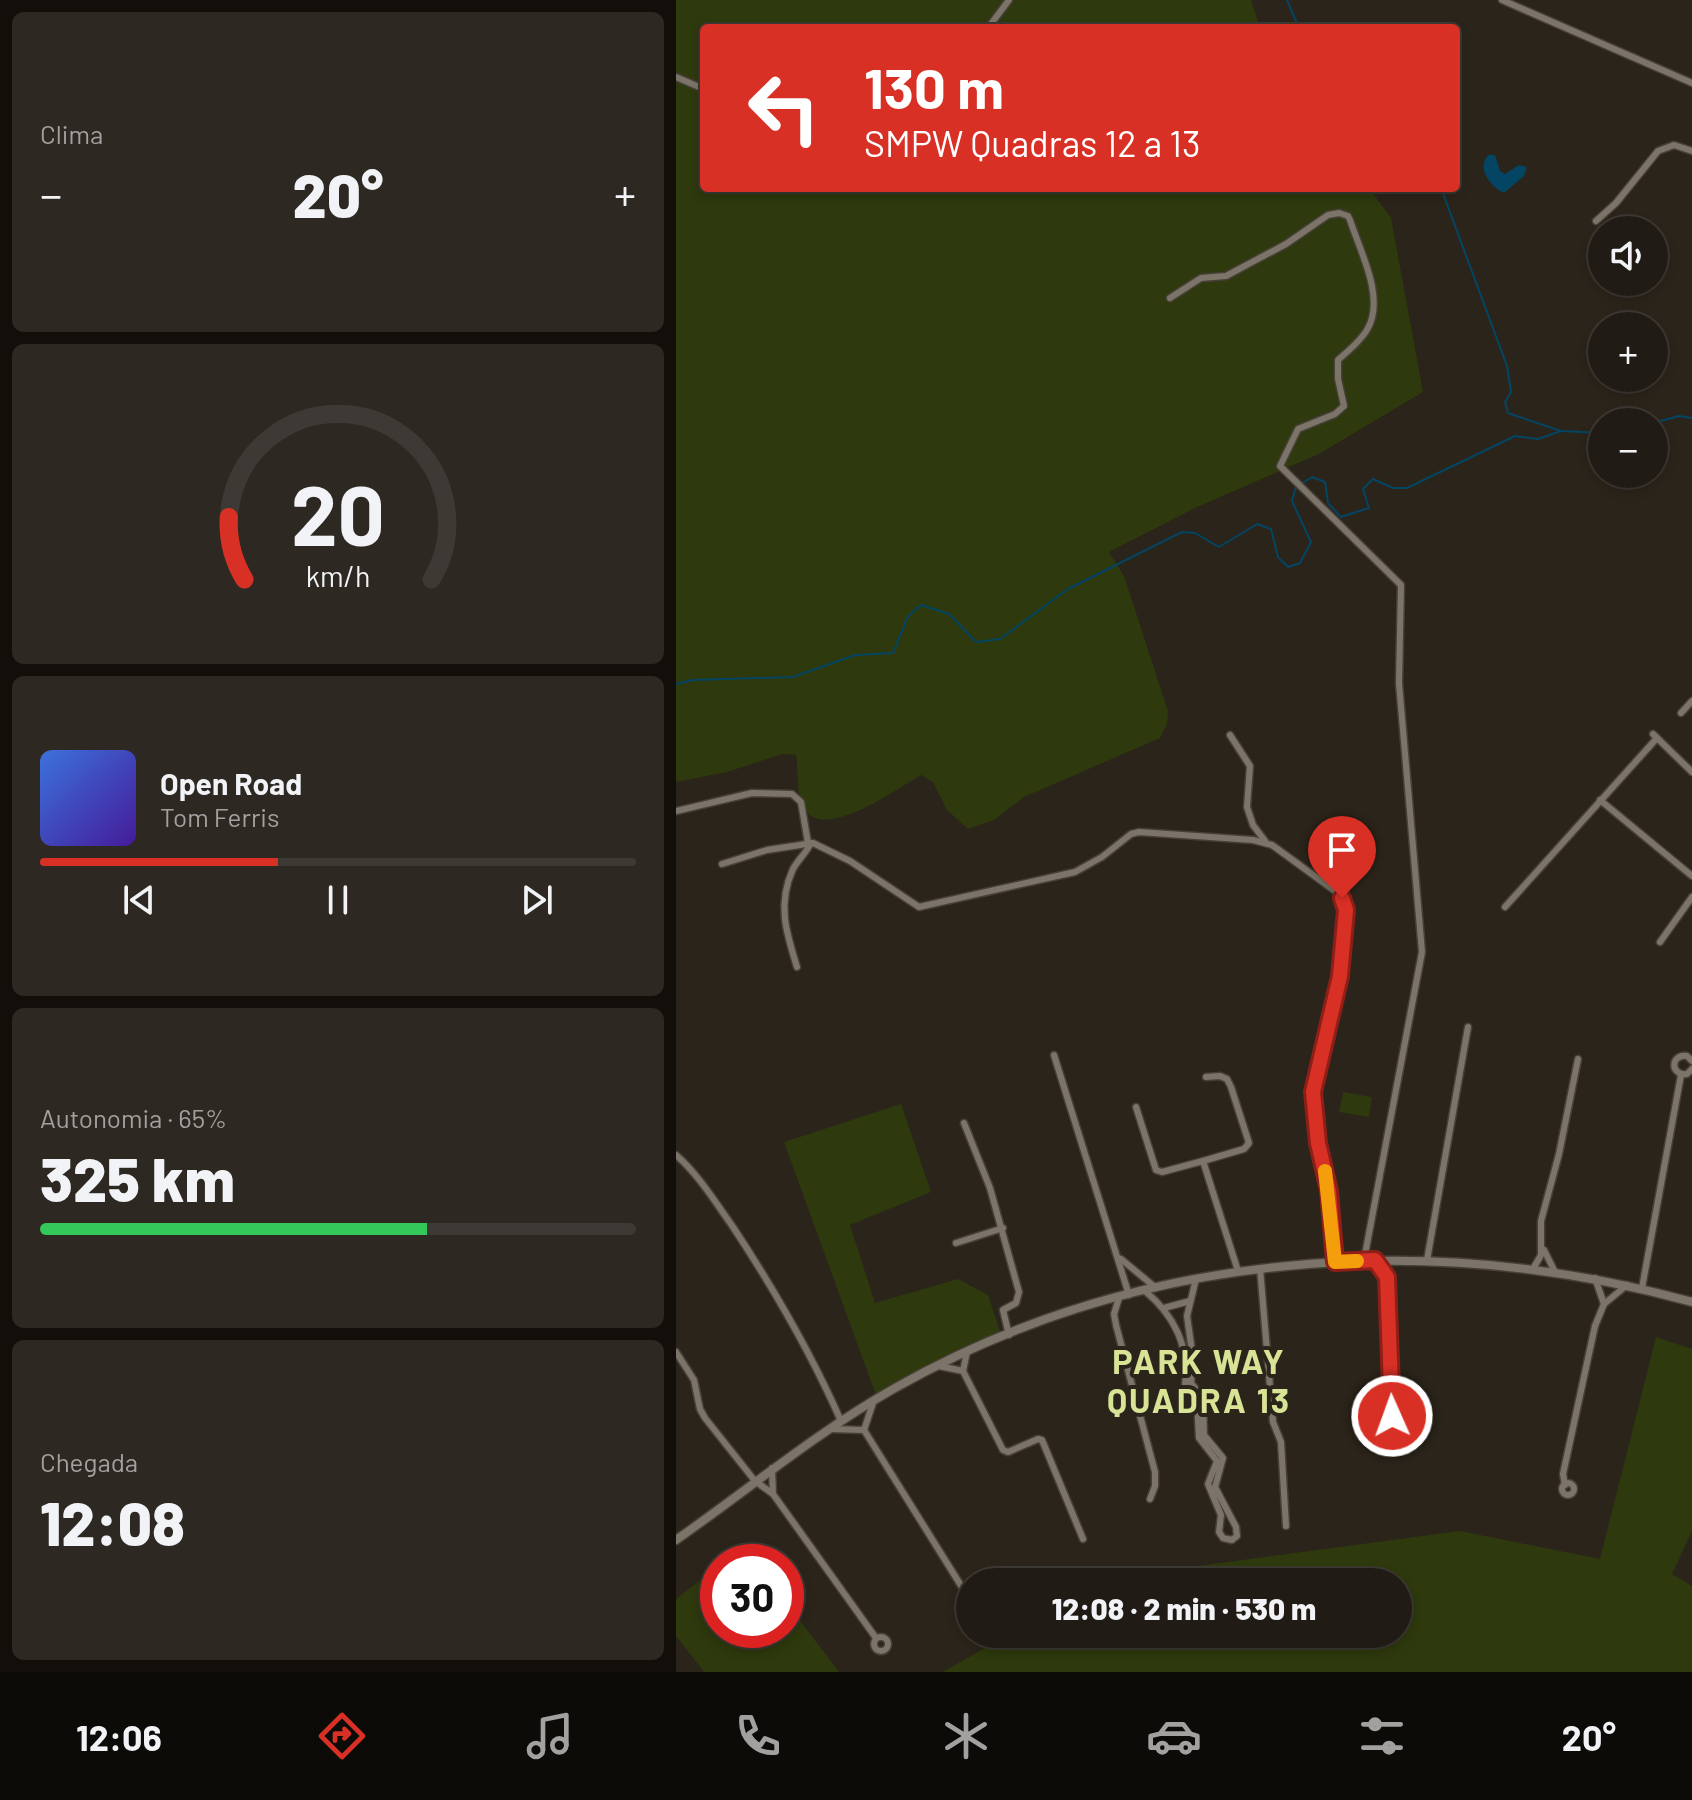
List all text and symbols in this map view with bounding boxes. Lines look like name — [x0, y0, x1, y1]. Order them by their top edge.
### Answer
text: 130 m — [864, 53, 1004, 120]
icon: left — [732, 56, 836, 160]
text: Clima — [40, 118, 103, 149]
text: SMPW Quadras 12 a 13 — [864, 121, 1200, 164]
text: 20° — [293, 158, 383, 230]
text: − — [40, 167, 62, 220]
text: + — [614, 167, 636, 220]
map controls — [1588, 216, 1668, 488]
button: sound — [1588, 216, 1668, 296]
button: + — [1588, 312, 1668, 392]
button: − — [1588, 408, 1668, 488]
text: 20 — [291, 463, 385, 563]
text: km/h — [306, 558, 370, 593]
text: Open Road — [160, 765, 302, 801]
text: Tom Ferris — [160, 801, 280, 832]
pin — [1308, 816, 1376, 898]
icon: arrive — [1320, 828, 1364, 872]
icon: previous — [117, 878, 161, 922]
icon: pause — [316, 878, 360, 922]
icon: next — [515, 878, 559, 922]
text: Autonomia · 65% — [40, 1102, 227, 1133]
text: 325 km — [40, 1142, 235, 1214]
district label: PARK WAY QUADRA 13 — [1107, 1340, 1291, 1420]
position arrow — [1350, 1374, 1434, 1458]
text: Chegada — [40, 1446, 138, 1477]
text: 12:08 — [40, 1486, 185, 1558]
speed limit sign: 30 — [700, 1544, 804, 1648]
text: 12:08 · 2 min · 530 m — [1052, 1590, 1316, 1626]
icon: directions — [314, 1708, 370, 1764]
icon: music — [522, 1708, 578, 1764]
icon: phone — [730, 1708, 786, 1764]
icon: climate — [938, 1708, 994, 1764]
icon: car — [1146, 1708, 1202, 1764]
icon: filters — [1354, 1708, 1410, 1764]
text: 12:06 — [76, 1715, 162, 1758]
text: 20° — [1562, 1715, 1616, 1758]

